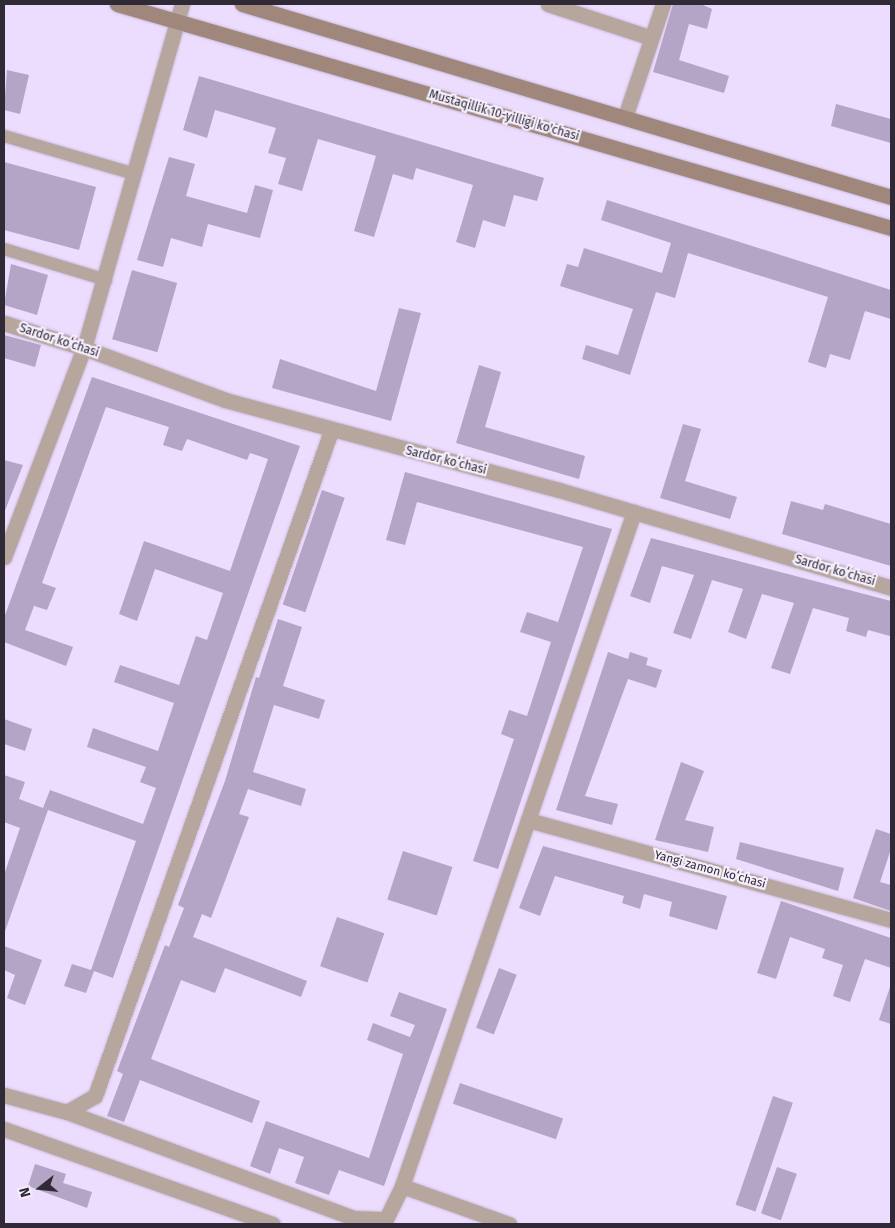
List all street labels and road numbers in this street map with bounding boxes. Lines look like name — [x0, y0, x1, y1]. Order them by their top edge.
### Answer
street label: Mustaqillik 10-yilligi ko'chasi — [427, 88, 581, 144]
street label: Sardor koʻchasi — [17, 321, 101, 361]
street label: Sardor koʻchasi — [404, 444, 488, 478]
street label: Sardor koʻchasi — [793, 553, 877, 589]
street label: Yangi zamon koʻchasi — [653, 848, 767, 892]

